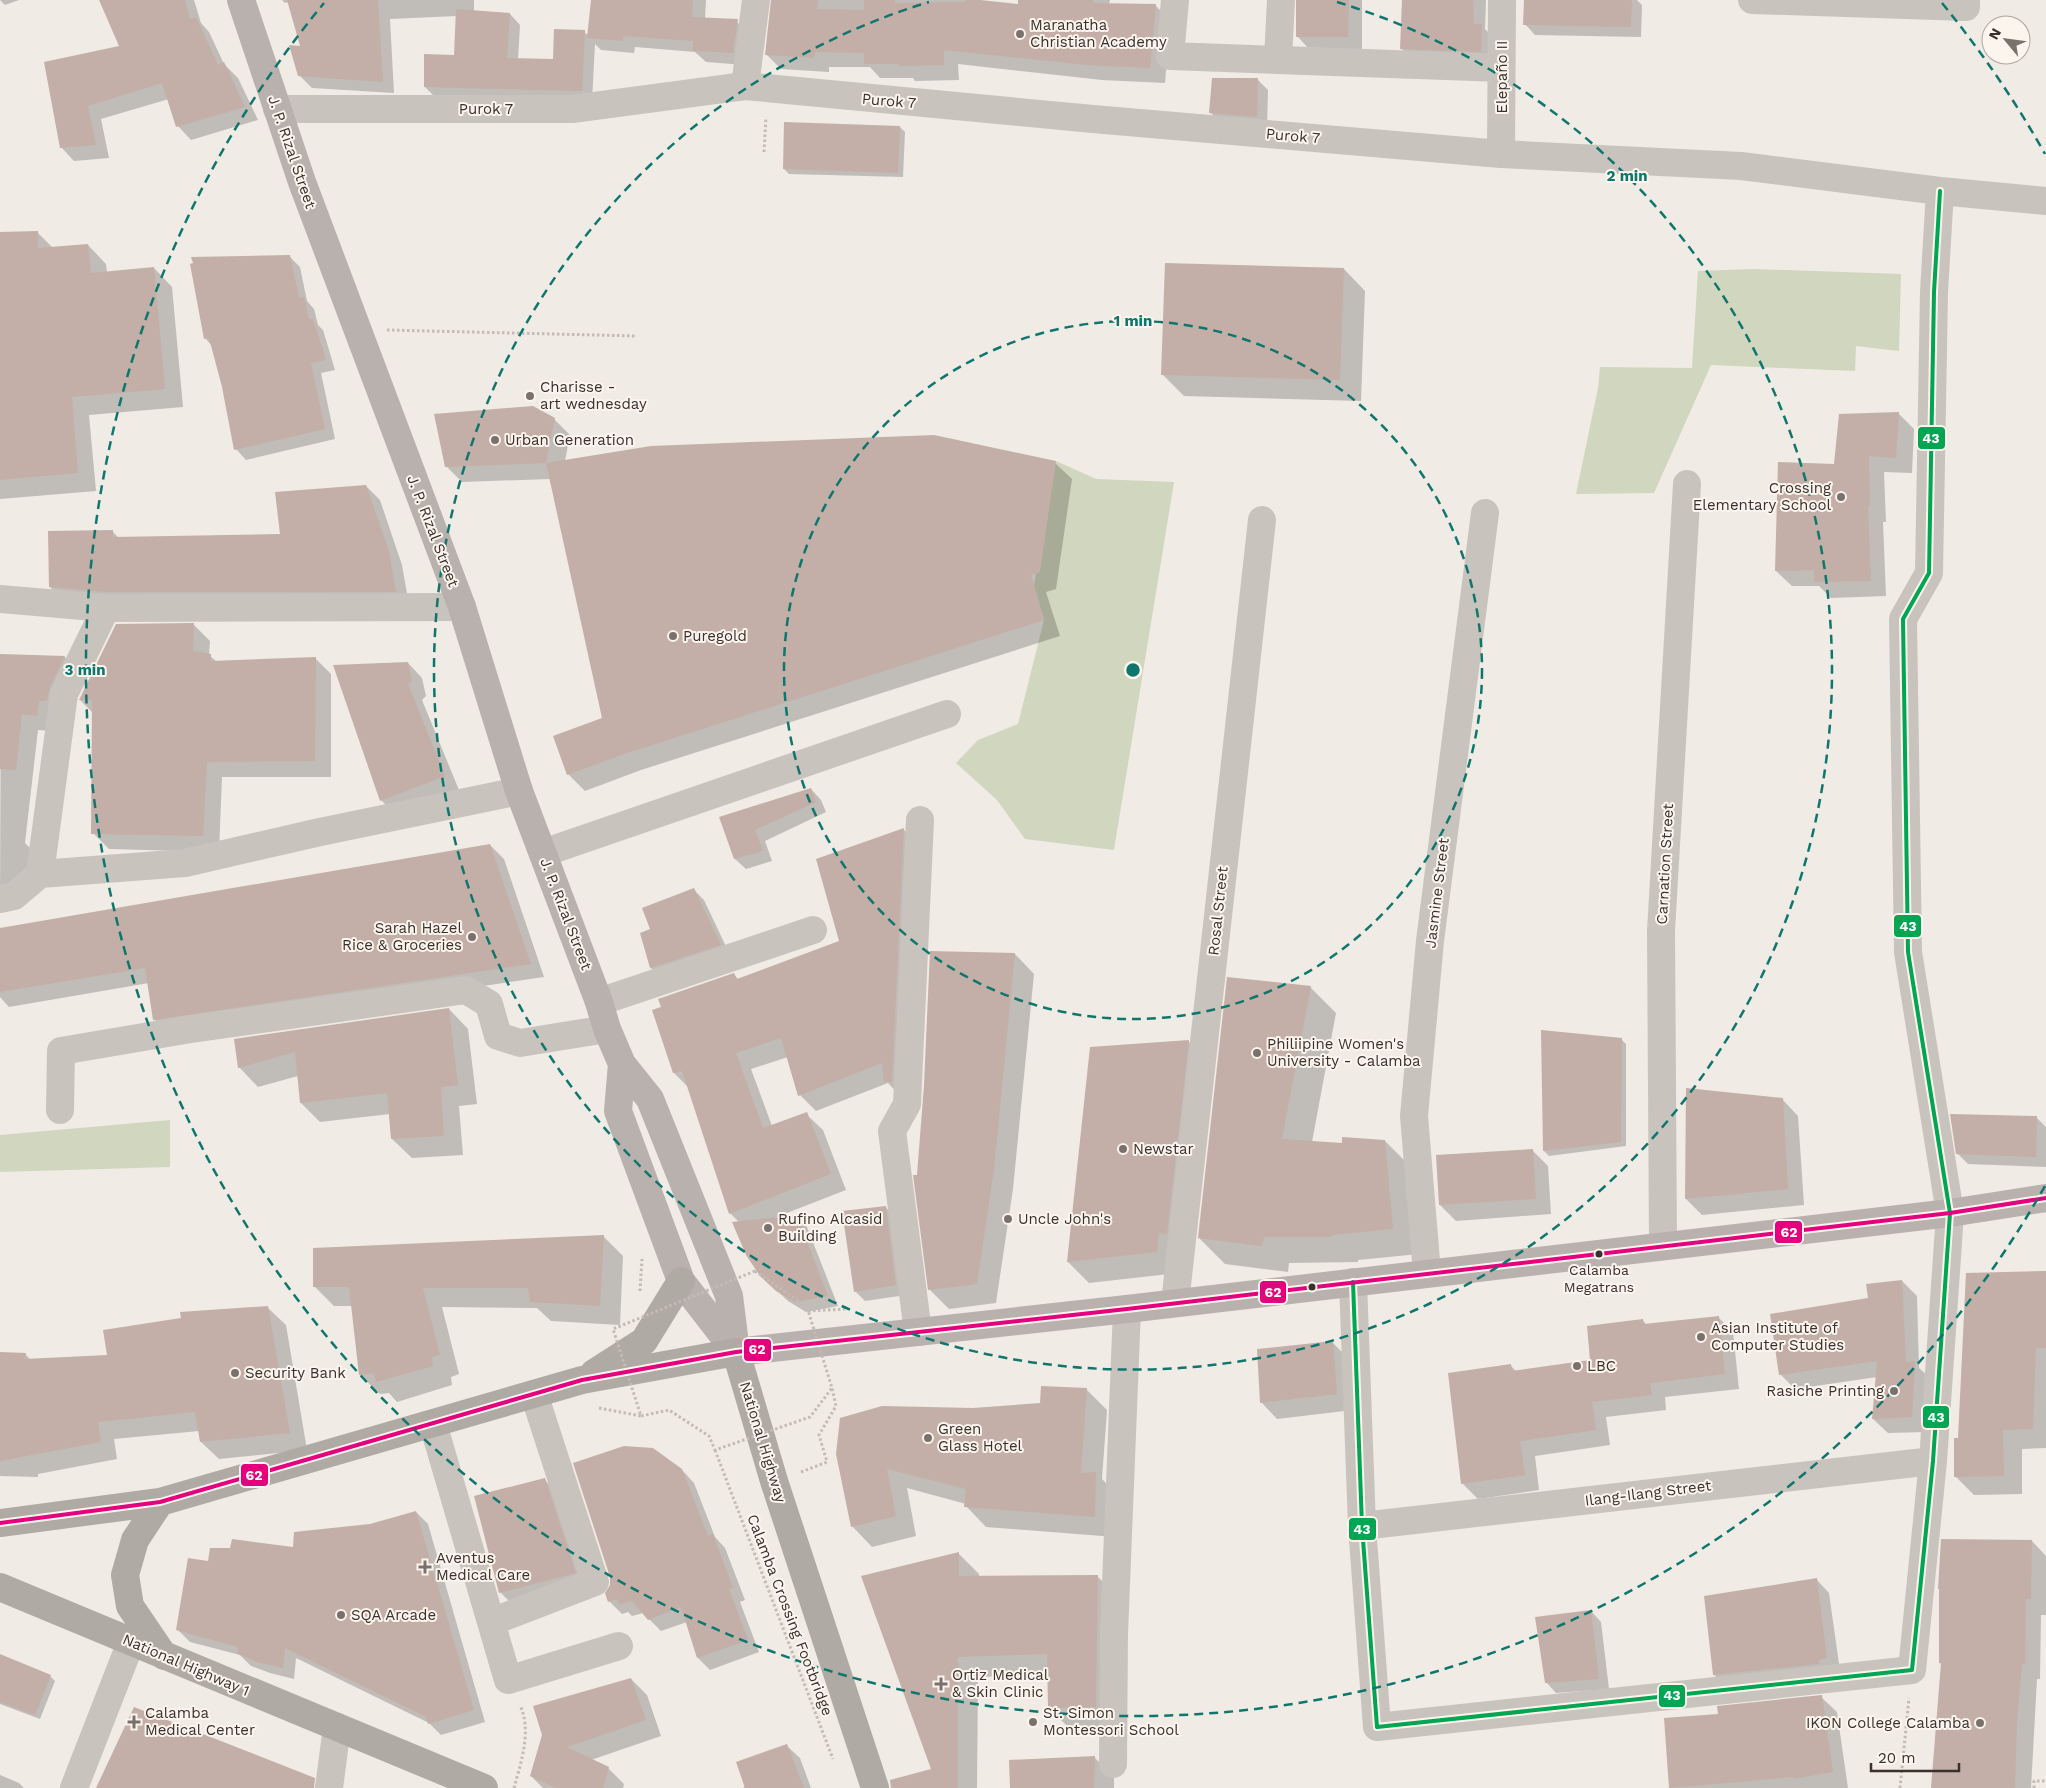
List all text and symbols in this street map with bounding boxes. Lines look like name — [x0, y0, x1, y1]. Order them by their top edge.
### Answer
north arrow — [1981, 15, 2031, 65]
place label: Maranatha Christian Academy — [1030, 16, 1167, 51]
text: N — [1985, 25, 2004, 42]
marker: Maranatha Christian Academy — [1014, 28, 1026, 40]
street label: Elepaño II — [1493, 41, 1511, 114]
street label: Purok 7 — [861, 90, 917, 112]
street label: J. P. Rizal Street — [264, 93, 320, 212]
street label: Purok 7 — [459, 100, 513, 118]
street label: Purok 7 — [1265, 125, 1321, 147]
text: 2 min — [1606, 167, 1648, 185]
text: 1 min — [1114, 312, 1152, 330]
place label: Charisse - art wednesday — [540, 378, 647, 413]
marker: Charisse - art wednesday — [524, 390, 536, 402]
line badge: 43 — [1917, 426, 1946, 450]
text: 43 — [1922, 430, 1940, 446]
place label: Urban Generation — [505, 431, 634, 449]
marker: Urban Generation — [489, 434, 501, 446]
street label: J. P. Rizal Street — [403, 472, 463, 590]
place label: Crossing Elementary School — [1693, 479, 1831, 514]
marker: Crossing Elementary School — [1835, 491, 1847, 503]
place label: Puregold — [683, 627, 747, 645]
marker: Puregold — [667, 630, 679, 642]
text: 3 min — [65, 661, 105, 679]
centre of rings — [1124, 661, 1142, 679]
street label: Carnation Street — [1653, 802, 1677, 925]
street label: Jasmine Street — [1421, 836, 1453, 949]
street label: J. P. Rizal Street — [536, 855, 596, 973]
street label: Rosal Street — [1204, 865, 1232, 956]
line badge: 43 — [1893, 914, 1922, 938]
text: 43 — [1899, 918, 1917, 934]
place label: Sarah Hazel Rice & Groceries — [342, 919, 462, 954]
marker: Sarah Hazel Rice & Groceries — [466, 931, 478, 943]
place label: Philiipine Women's University - Calamba — [1267, 1035, 1421, 1070]
marker: Philiipine Women's University - Calamba — [1251, 1047, 1263, 1059]
place label: Newstar — [1133, 1140, 1194, 1158]
marker: Newstar — [1117, 1143, 1129, 1155]
place label: Rufino Alcasid Building — [778, 1210, 882, 1245]
place label: Uncle John's — [1018, 1210, 1111, 1228]
marker: Uncle John's — [1002, 1213, 1014, 1225]
line badge: 62 — [1774, 1220, 1803, 1244]
marker: Rufino Alcasid Building — [762, 1222, 774, 1234]
text: 62 — [1781, 1224, 1797, 1240]
marker: Calamba Megatrans — [1594, 1249, 1604, 1259]
place label: Calamba Megatrans — [1564, 1262, 1634, 1295]
line badge: 62 — [1259, 1280, 1287, 1304]
unlabelled marker — [1307, 1282, 1317, 1292]
text: 62 — [1265, 1284, 1281, 1300]
place label: Asian Institute of Computer Studies — [1711, 1319, 1844, 1354]
marker: Asian Institute of Computer Studies — [1695, 1331, 1707, 1343]
line badge: 62 — [743, 1338, 772, 1362]
text: 62 — [749, 1341, 765, 1357]
place label: LBC — [1587, 1357, 1616, 1375]
marker: LBC — [1571, 1360, 1583, 1372]
place label: Security Bank — [245, 1364, 346, 1382]
marker: Security Bank — [229, 1367, 241, 1379]
street label: National Highway — [736, 1379, 790, 1505]
place label: Rasiche Printing — [1766, 1382, 1884, 1400]
marker: Rasiche Printing — [1888, 1385, 1900, 1397]
line badge: 43 — [1922, 1405, 1950, 1429]
text: 43 — [1927, 1409, 1945, 1425]
place label: Green Glass Hotel — [938, 1420, 1023, 1455]
marker: Green Glass Hotel — [922, 1432, 934, 1444]
line badge: 62 — [240, 1463, 269, 1487]
text: 62 — [246, 1467, 262, 1483]
street label: Ilang-Ilang Street — [1584, 1476, 1713, 1510]
street label: Calamba Crossing Footbridge — [743, 1512, 837, 1718]
line badge: 43 — [1348, 1517, 1377, 1541]
text: 43 — [1353, 1521, 1371, 1537]
place label: Aventus Medical Care — [436, 1549, 530, 1584]
marker: Aventus Medical Care — [418, 1560, 432, 1574]
place label: SQA Arcade — [351, 1606, 436, 1624]
marker: SQA Arcade — [335, 1609, 347, 1621]
street label: National Highway 1 — [120, 1630, 252, 1700]
place label: Ortiz Medical & Skin Clinic — [952, 1666, 1049, 1701]
marker: Ortiz Medical & Skin Clinic — [934, 1677, 948, 1691]
line badge: 43 — [1658, 1684, 1686, 1708]
text: 43 — [1663, 1687, 1681, 1703]
place label: Calamba Medical Center — [145, 1704, 255, 1739]
place label: St. Simon Montessori School — [1043, 1704, 1179, 1739]
place label: IKON College Calamba — [1806, 1714, 1971, 1732]
marker: Calamba Medical Center — [127, 1715, 141, 1729]
marker: St. Simon Montessori School — [1027, 1716, 1039, 1728]
marker: IKON College Calamba — [1974, 1717, 1986, 1729]
scale bar — [1871, 1740, 1958, 1772]
text: 20 m — [1878, 1749, 1916, 1767]

